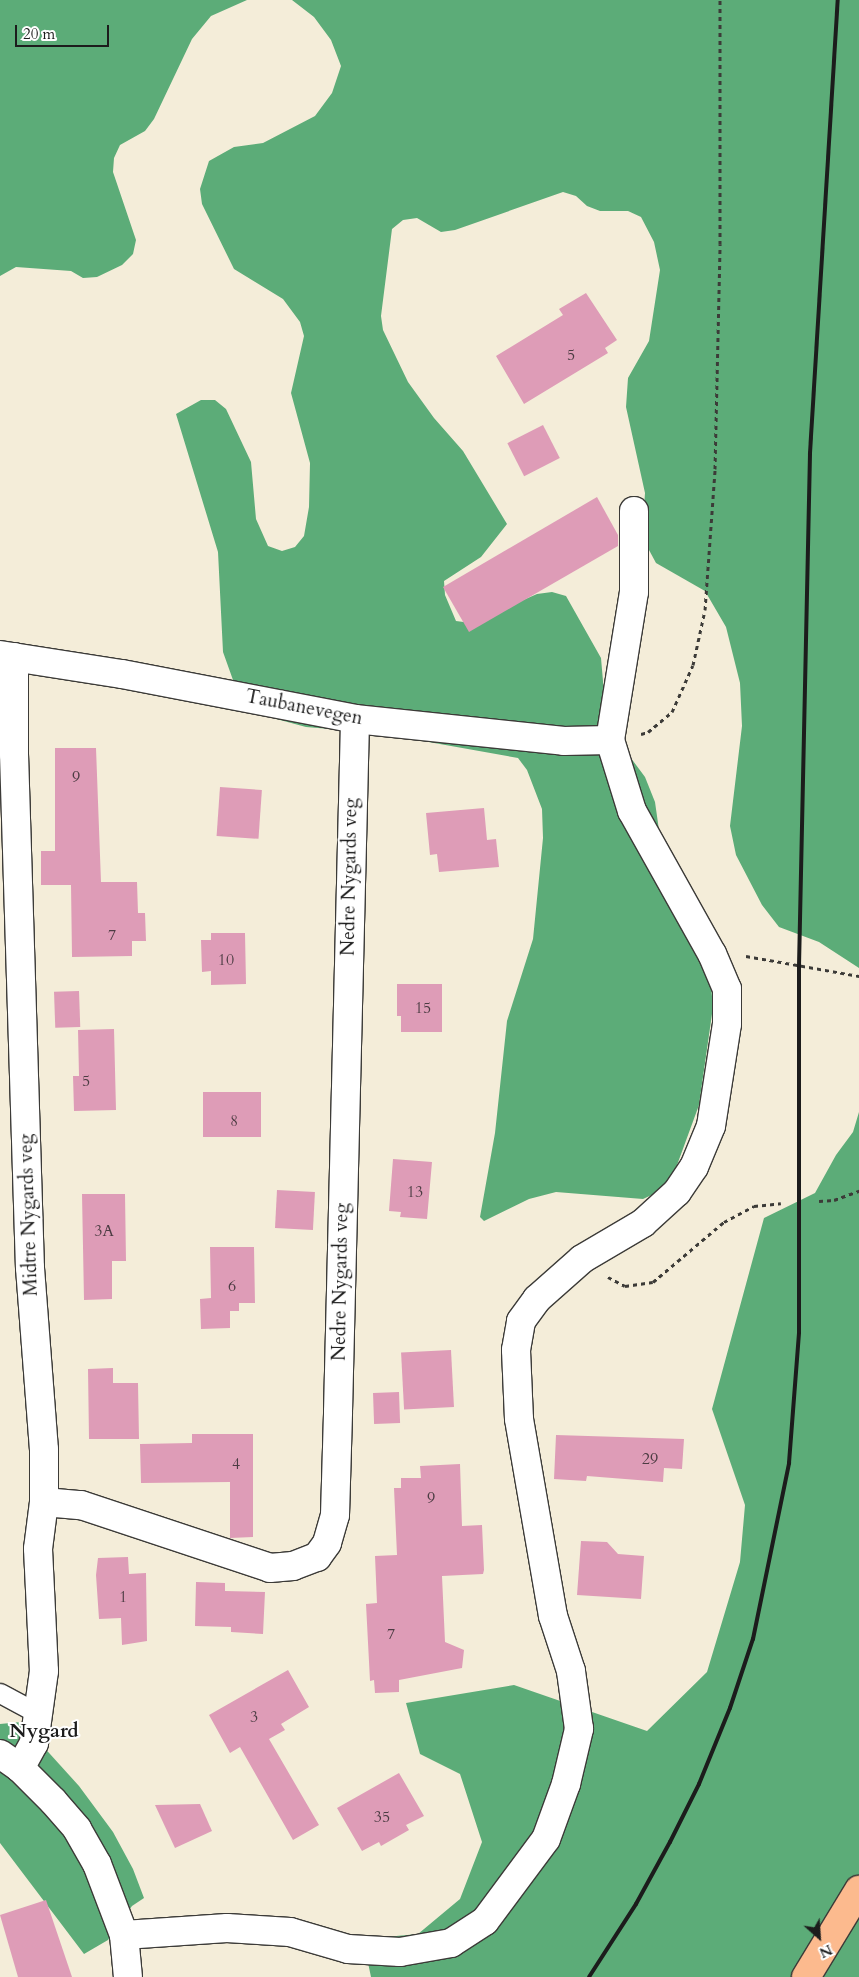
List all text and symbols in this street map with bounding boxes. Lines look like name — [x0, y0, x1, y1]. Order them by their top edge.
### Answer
scale bar — [18, 15, 111, 47]
text: 20 m — [23, 24, 55, 44]
house number: 5 — [567, 345, 575, 365]
street label: Taubanevegen — [244, 685, 364, 731]
house number: 9 — [72, 767, 80, 787]
street label: Nedre Nygards veg — [337, 798, 363, 956]
house number: 7 — [108, 925, 116, 945]
house number: 10 — [218, 950, 234, 970]
house number: 15 — [415, 998, 431, 1018]
house number: 5 — [82, 1071, 90, 1091]
house number: 8 — [230, 1111, 238, 1131]
street label: Midtre Nygards veg — [15, 1133, 43, 1297]
house number: 13 — [407, 1182, 423, 1202]
street label: Nedre Nygards veg — [328, 1203, 354, 1361]
house number: 3A — [94, 1221, 114, 1241]
house number: 6 — [228, 1276, 236, 1296]
house number: 29 — [642, 1449, 658, 1469]
house number: 4 — [232, 1454, 240, 1474]
house number: 9 — [427, 1488, 435, 1508]
house number: 1 — [119, 1587, 127, 1607]
house number: 7 — [387, 1624, 395, 1644]
house number: 3 — [250, 1707, 258, 1727]
district label: Nygard — [9, 1718, 79, 1742]
house number: 35 — [374, 1807, 390, 1827]
north arrow — [794, 1912, 844, 1962]
text: N — [816, 1940, 835, 1962]

